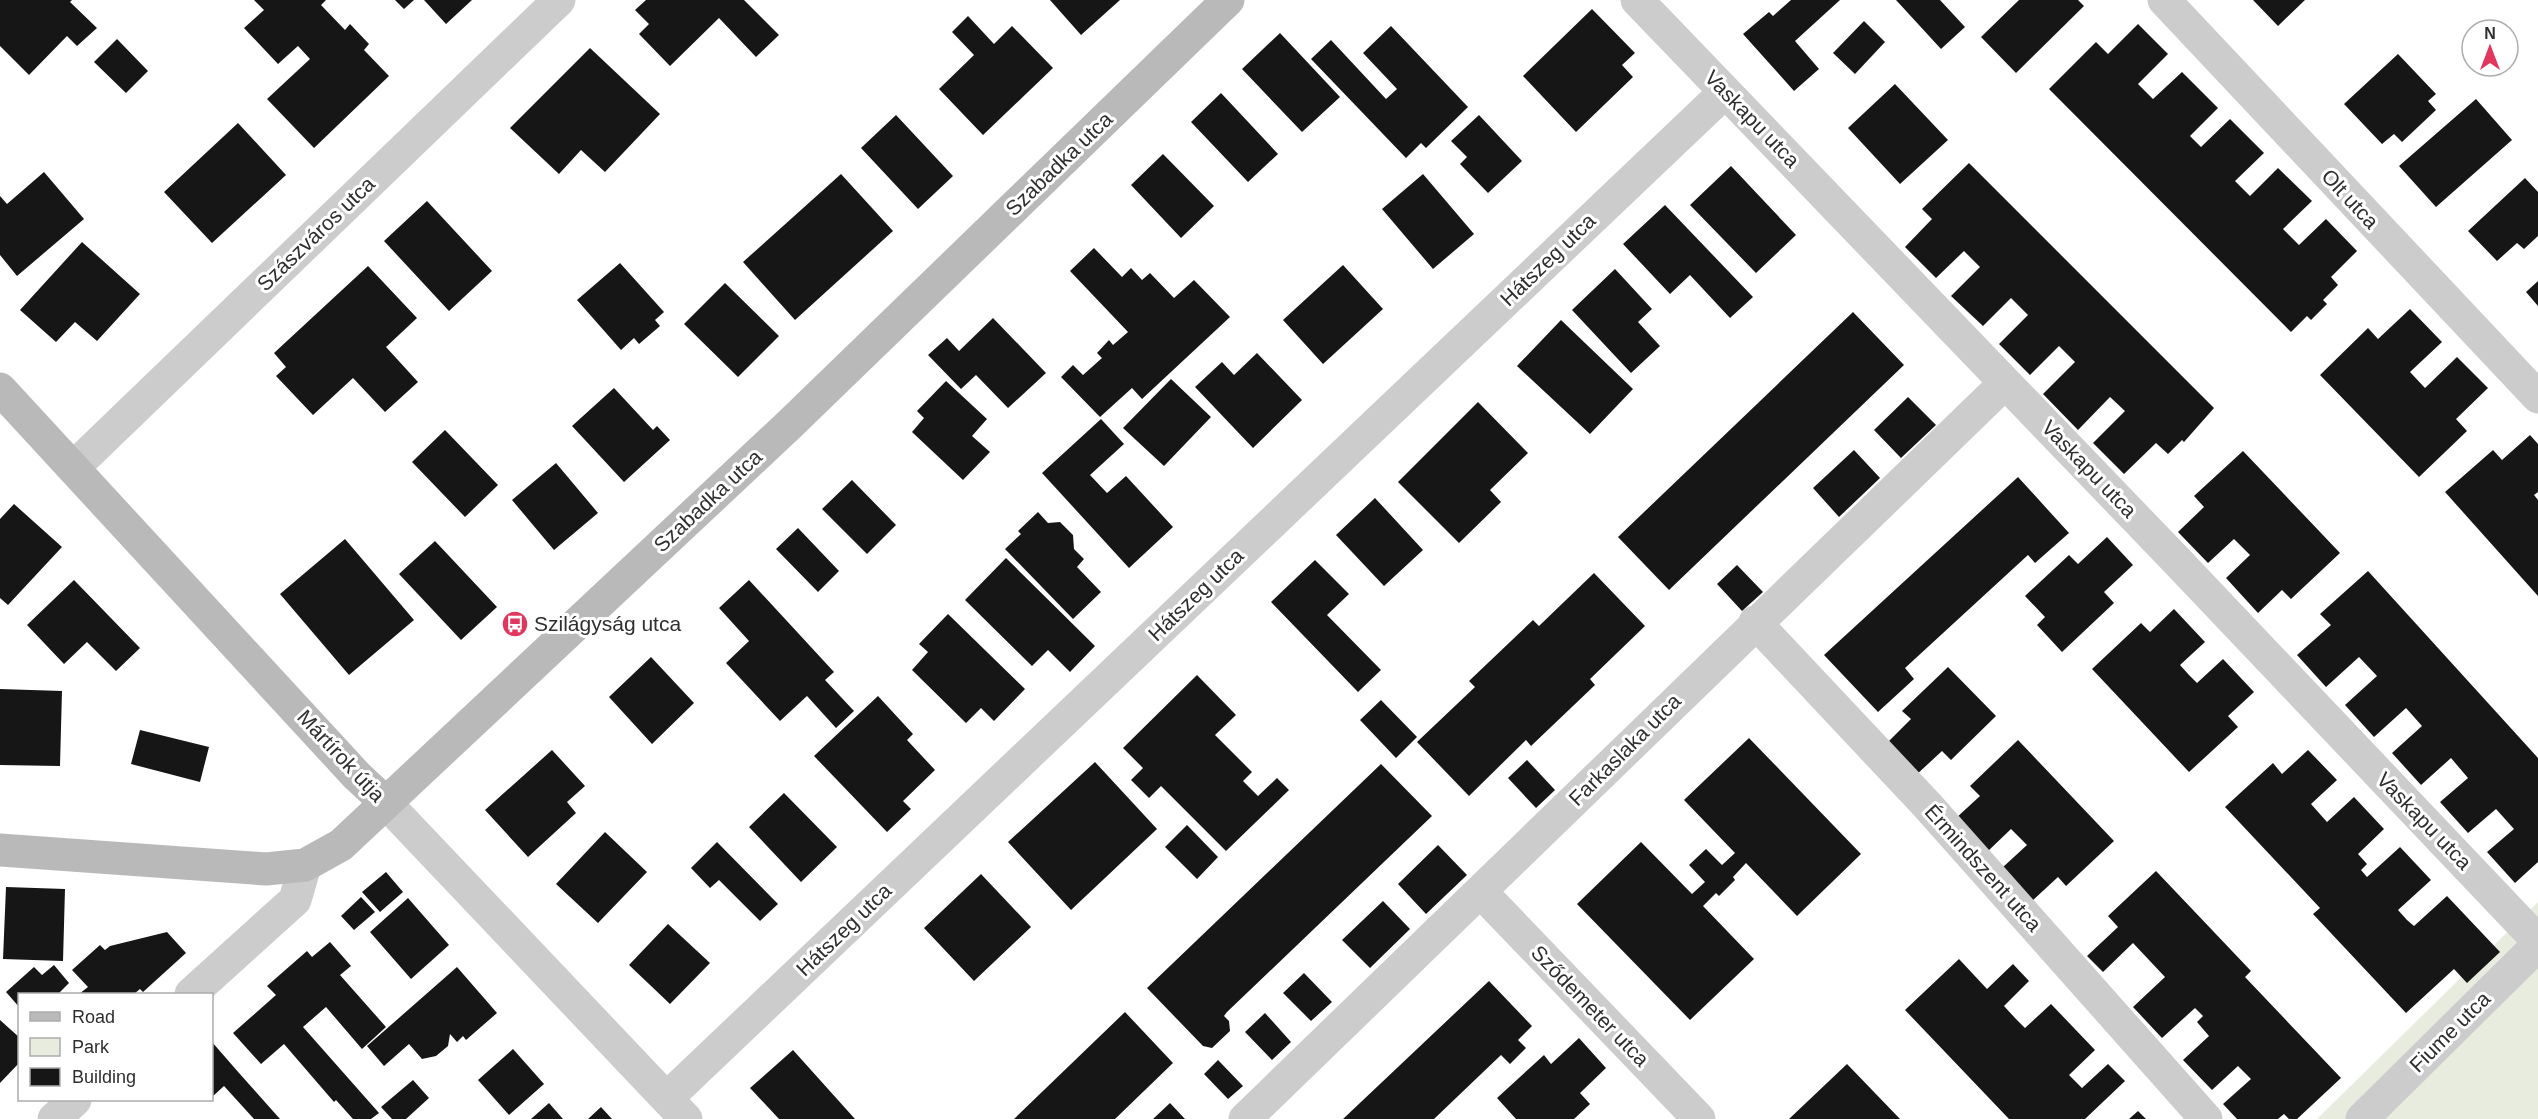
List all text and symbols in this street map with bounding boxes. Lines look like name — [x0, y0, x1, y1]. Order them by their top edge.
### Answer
north arrow — [2460, 18, 2520, 78]
text: N — [2484, 25, 2496, 42]
street label: Vaskapu utca — [1700, 65, 1805, 172]
street label: Szabadka utca — [1001, 107, 1117, 220]
street label: Olt utca — [2317, 164, 2384, 233]
street label: Szászváros utca — [252, 172, 379, 295]
street label: Hátszeg utca — [1496, 209, 1600, 310]
street label: Vaskapu utca — [2037, 415, 2142, 522]
street label: Szabadka utca — [649, 445, 767, 556]
street label: Hátszeg utca — [1144, 544, 1248, 645]
bus stop icon: Szilágyság utca — [500, 609, 530, 639]
place label: Szilágyság utca — [534, 612, 681, 635]
street label: Farkaslaka utca — [1564, 689, 1685, 810]
street label: Mártírok útja — [293, 705, 390, 806]
street label: Vaskapu utca — [2372, 767, 2477, 874]
street label: Érmindszent utca — [1921, 800, 2046, 936]
street label: Hátszeg utca — [792, 879, 896, 980]
street label: Sződemeter utca — [1527, 941, 1654, 1071]
street label: Fiume utca — [2405, 987, 2495, 1077]
legend — [18, 993, 213, 1101]
text: Road — [72, 1007, 115, 1027]
text: Park — [72, 1037, 110, 1057]
text: Building — [72, 1067, 136, 1087]

